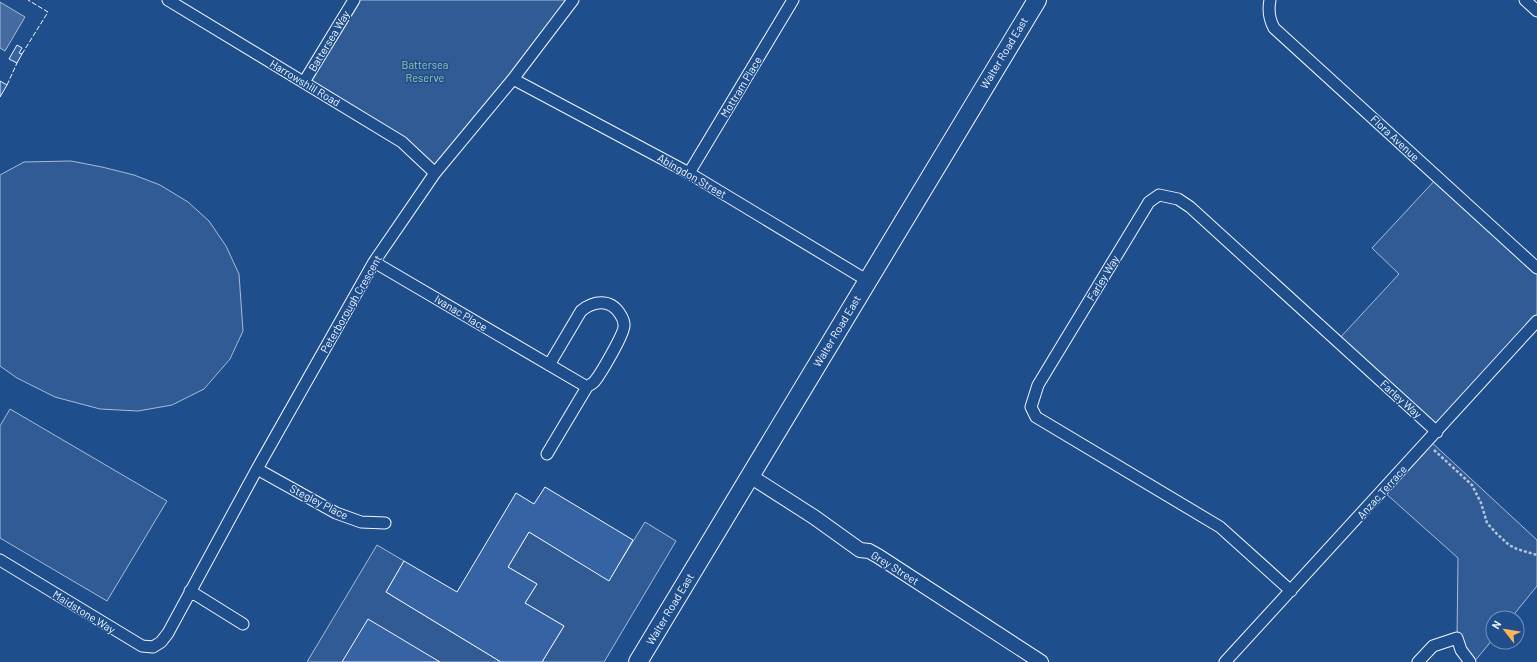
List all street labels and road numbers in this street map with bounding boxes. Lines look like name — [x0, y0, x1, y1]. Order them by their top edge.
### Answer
street label: Battersea Way — [305, 8, 352, 74]
street label: Walter Road East — [977, 15, 1030, 91]
street label: Mottram Place — [717, 54, 764, 120]
street label: Harrowshill Road — [268, 56, 343, 109]
street label: Flora Avenue — [1368, 112, 1422, 163]
street label: Abingdon Street — [655, 151, 729, 201]
street label: Peterborough Crescent — [317, 253, 384, 355]
street label: Farley Way — [1084, 253, 1121, 303]
street label: Ivanac Place — [433, 292, 490, 333]
street label: Walter Road East — [810, 293, 863, 369]
street label: Farley Way — [1378, 377, 1425, 420]
street label: Anzac Terrace — [1354, 462, 1409, 521]
street label: Stegley Place — [288, 481, 351, 522]
street label: Grey Street — [869, 548, 921, 587]
street label: Walter Road East — [643, 571, 696, 647]
street label: Maidstone Way — [51, 587, 118, 636]

